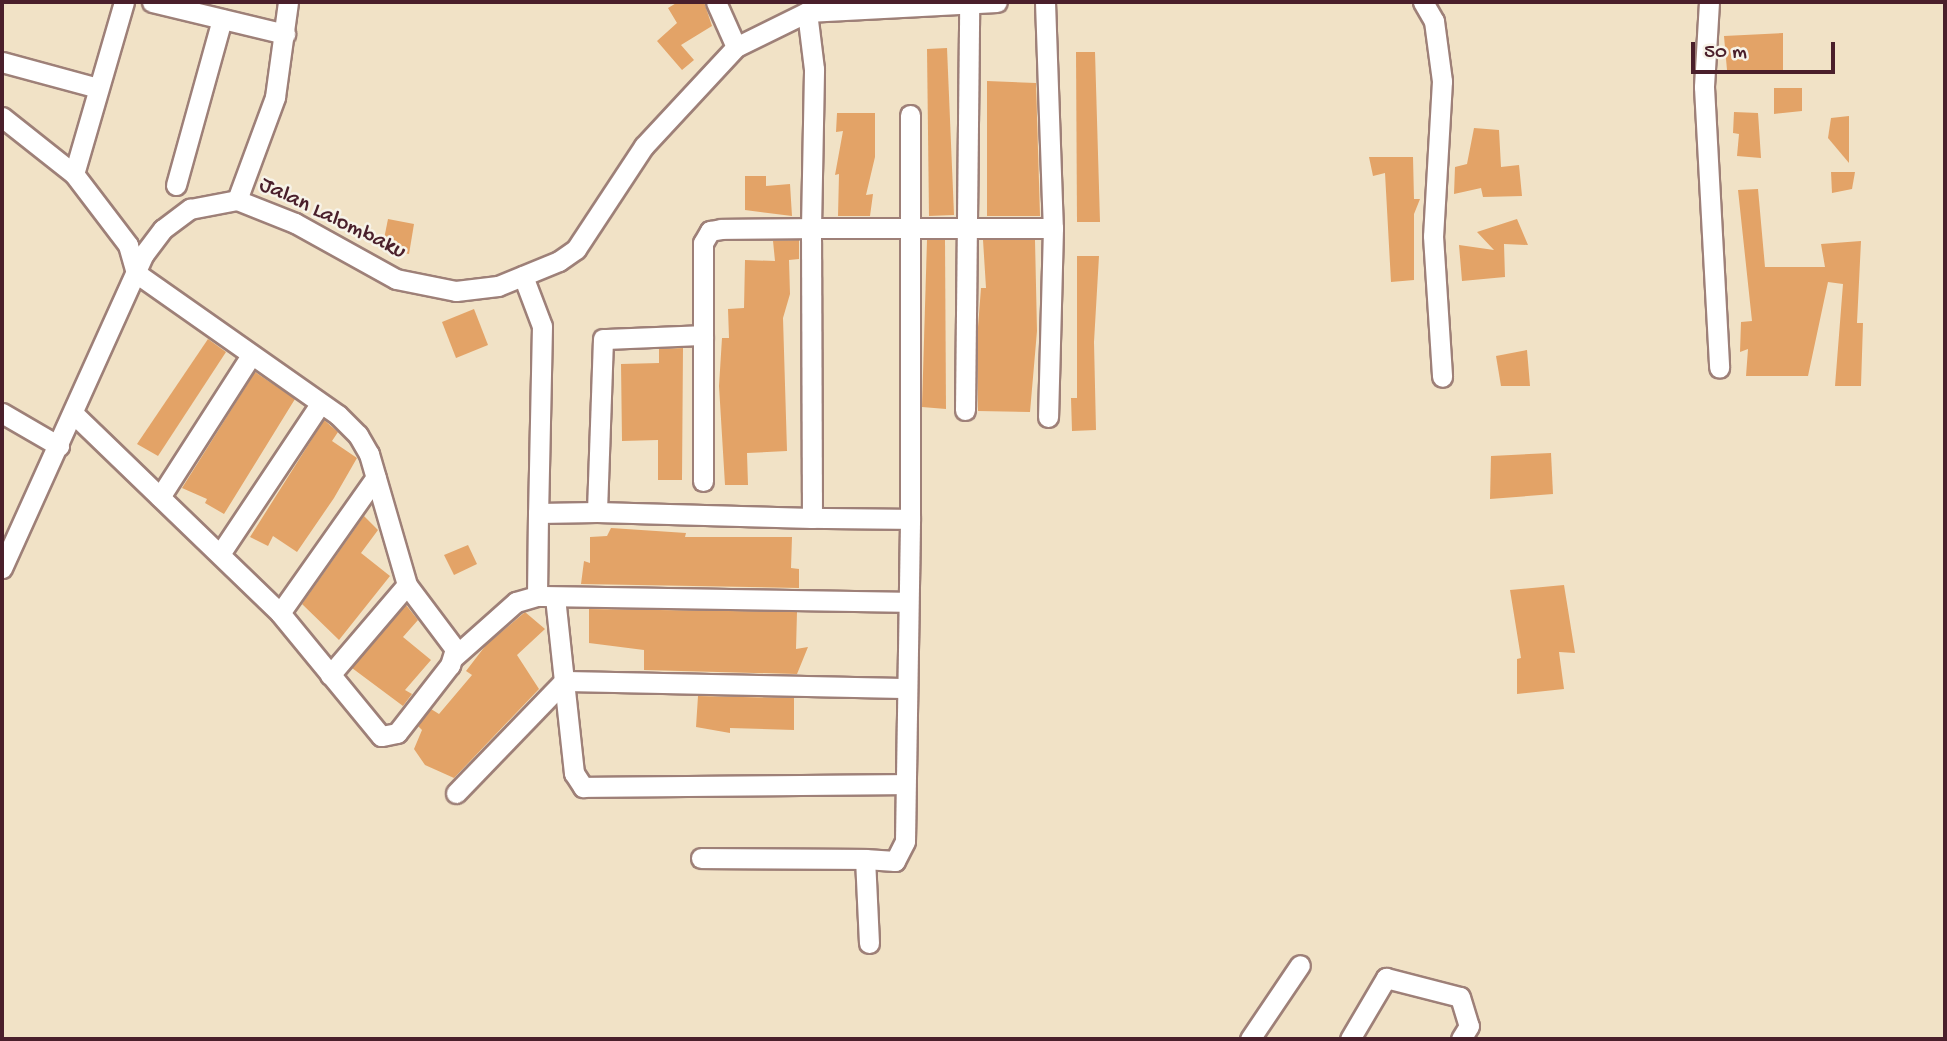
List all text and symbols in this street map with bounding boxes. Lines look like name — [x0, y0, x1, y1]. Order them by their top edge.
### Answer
scale bar — [1695, 28, 1839, 72]
text: 50 m — [1704, 41, 1747, 66]
street label: Jalan Lalombaku — [254, 172, 410, 266]

